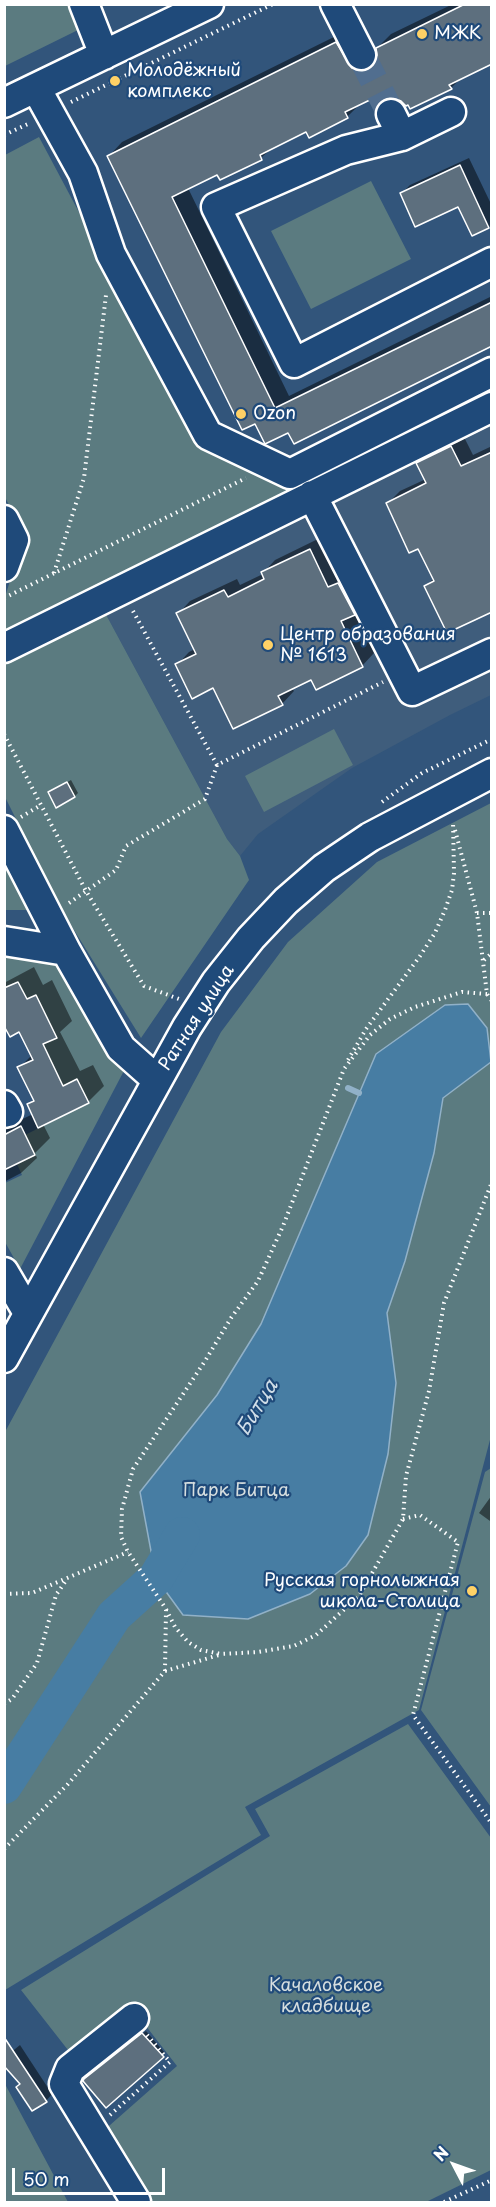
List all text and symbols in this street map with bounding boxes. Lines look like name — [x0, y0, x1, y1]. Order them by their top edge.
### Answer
place label: МЖК — [434, 23, 481, 45]
marker: МЖК — [415, 27, 429, 41]
place label: Молодёжный комплекс — [127, 60, 241, 103]
marker: Молодёжный комплекс — [108, 74, 122, 88]
place label: Ozon — [253, 403, 296, 425]
marker: Ozon — [234, 407, 248, 421]
place label: Центр образования № 1613 — [280, 624, 456, 666]
marker: Центр образования № 1613 — [261, 638, 275, 652]
street label: Ратная улица — [155, 961, 239, 1075]
water label: Битца — [232, 1376, 284, 1440]
park label: Парк Битца — [183, 1480, 289, 1502]
place label: Русская горнолыжная школа-Столица — [264, 1570, 460, 1612]
marker: Русская горнолыжная школа-Столица — [465, 1584, 479, 1598]
park label: Качаловское кладбище — [269, 1975, 383, 2018]
north arrow — [424, 2135, 484, 2195]
text: N — [427, 2141, 454, 2166]
scale bar — [15, 2156, 168, 2194]
text: 50 m — [23, 2165, 70, 2192]

